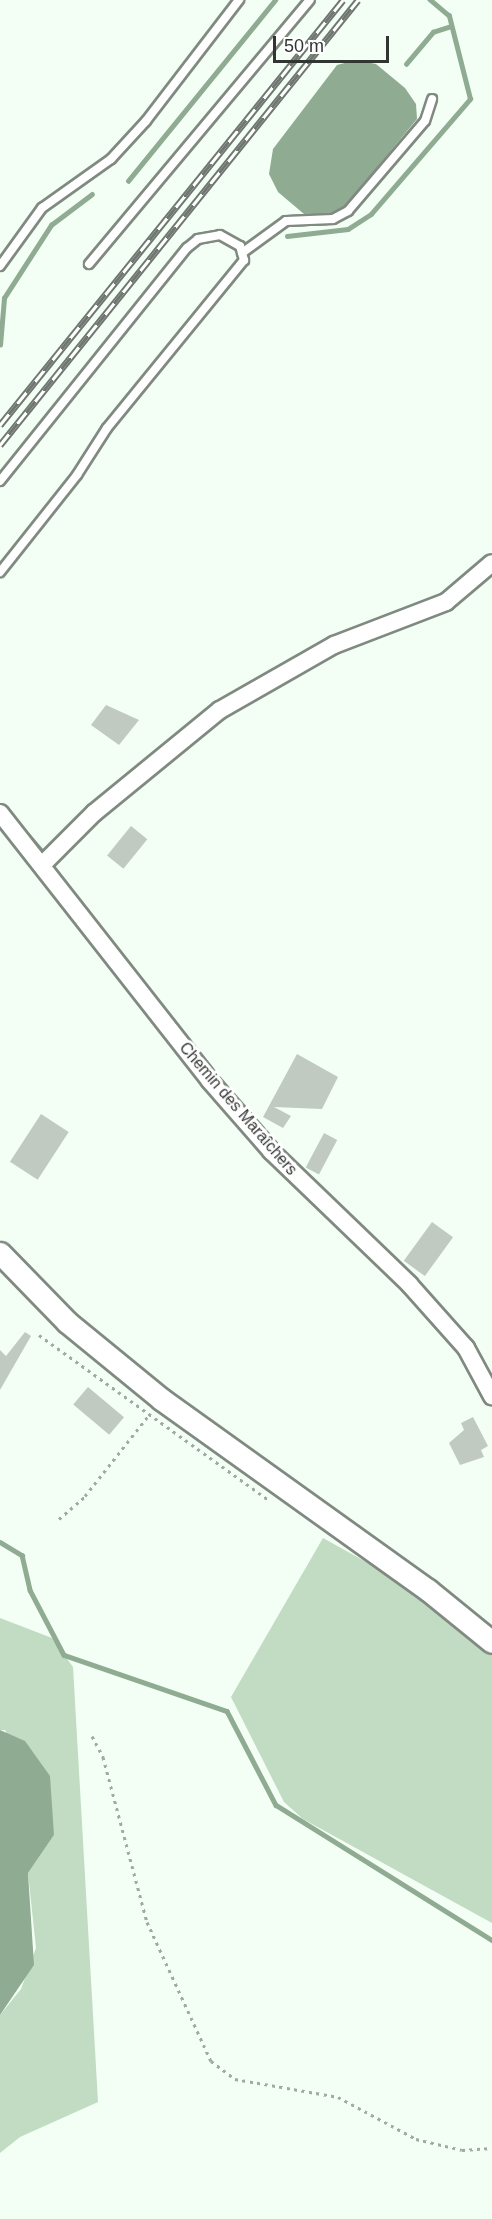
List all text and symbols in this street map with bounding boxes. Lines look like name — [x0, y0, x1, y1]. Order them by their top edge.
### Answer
scale bar — [276, 24, 392, 62]
text: 50 m — [284, 36, 324, 56]
street label: Chemin des Maraîchers — [175, 1039, 301, 1179]

